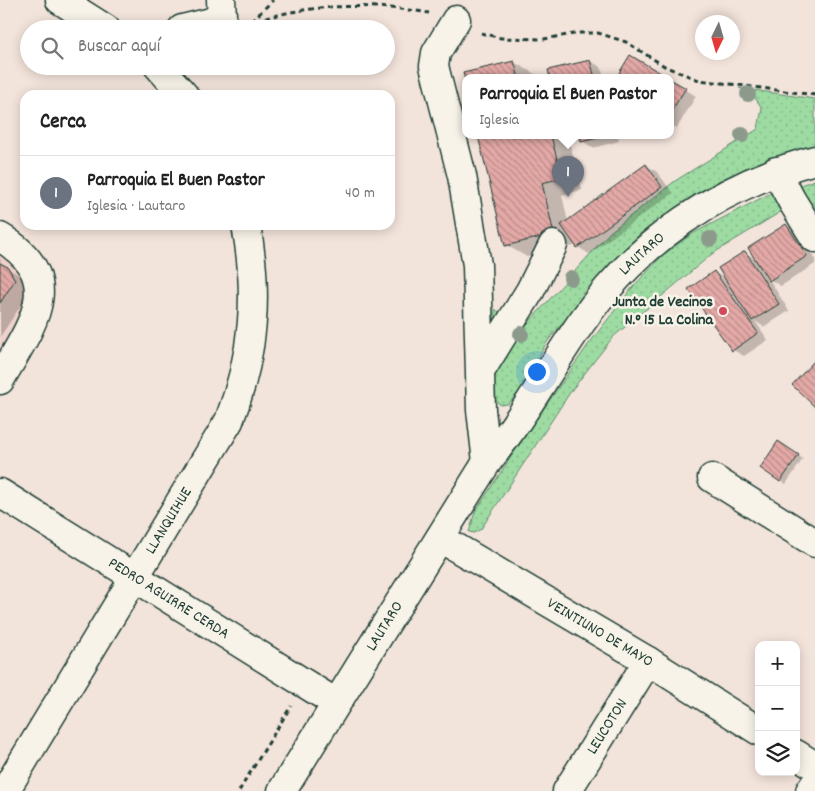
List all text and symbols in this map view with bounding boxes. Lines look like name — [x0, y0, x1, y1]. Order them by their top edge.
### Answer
north arrow — [695, 15, 740, 60]
search box — [20, 20, 395, 75]
icon: search — [38, 34, 66, 62]
text: Buscar aquí — [78, 34, 160, 61]
popup — [462, 74, 674, 139]
text: Parroquia El Buen Pastor — [479, 82, 657, 109]
text: Cerca — [40, 108, 86, 138]
text: Iglesia — [479, 109, 519, 132]
pin: 1 — [552, 156, 584, 197]
text: Parroquia El Buen Pastor — [87, 168, 265, 195]
text: 1 — [54, 182, 58, 205]
text: 40 m — [345, 182, 375, 205]
text: Iglesia · Lautaro — [87, 195, 185, 218]
street label: LAUTARO — [614, 227, 670, 281]
place label: Junta de Vecinos N.° 15 La Colina — [612, 291, 714, 332]
marker: Junta de Vecinos N.° 15 La Colina — [717, 305, 729, 317]
your location — [524, 359, 550, 385]
street label: LLANQUIHUE — [139, 482, 198, 559]
street label: PEDRO AGUIRRE CERDA — [104, 552, 234, 645]
street label: VEINTIUNO DE MAYO — [543, 592, 658, 673]
street label: LAUTARO — [360, 597, 409, 656]
map controls — [755, 641, 800, 776]
button: + — [755, 641, 800, 686]
button: − — [755, 686, 800, 731]
street label: LEUCOTON — [581, 694, 633, 759]
button: layers — [755, 731, 800, 776]

